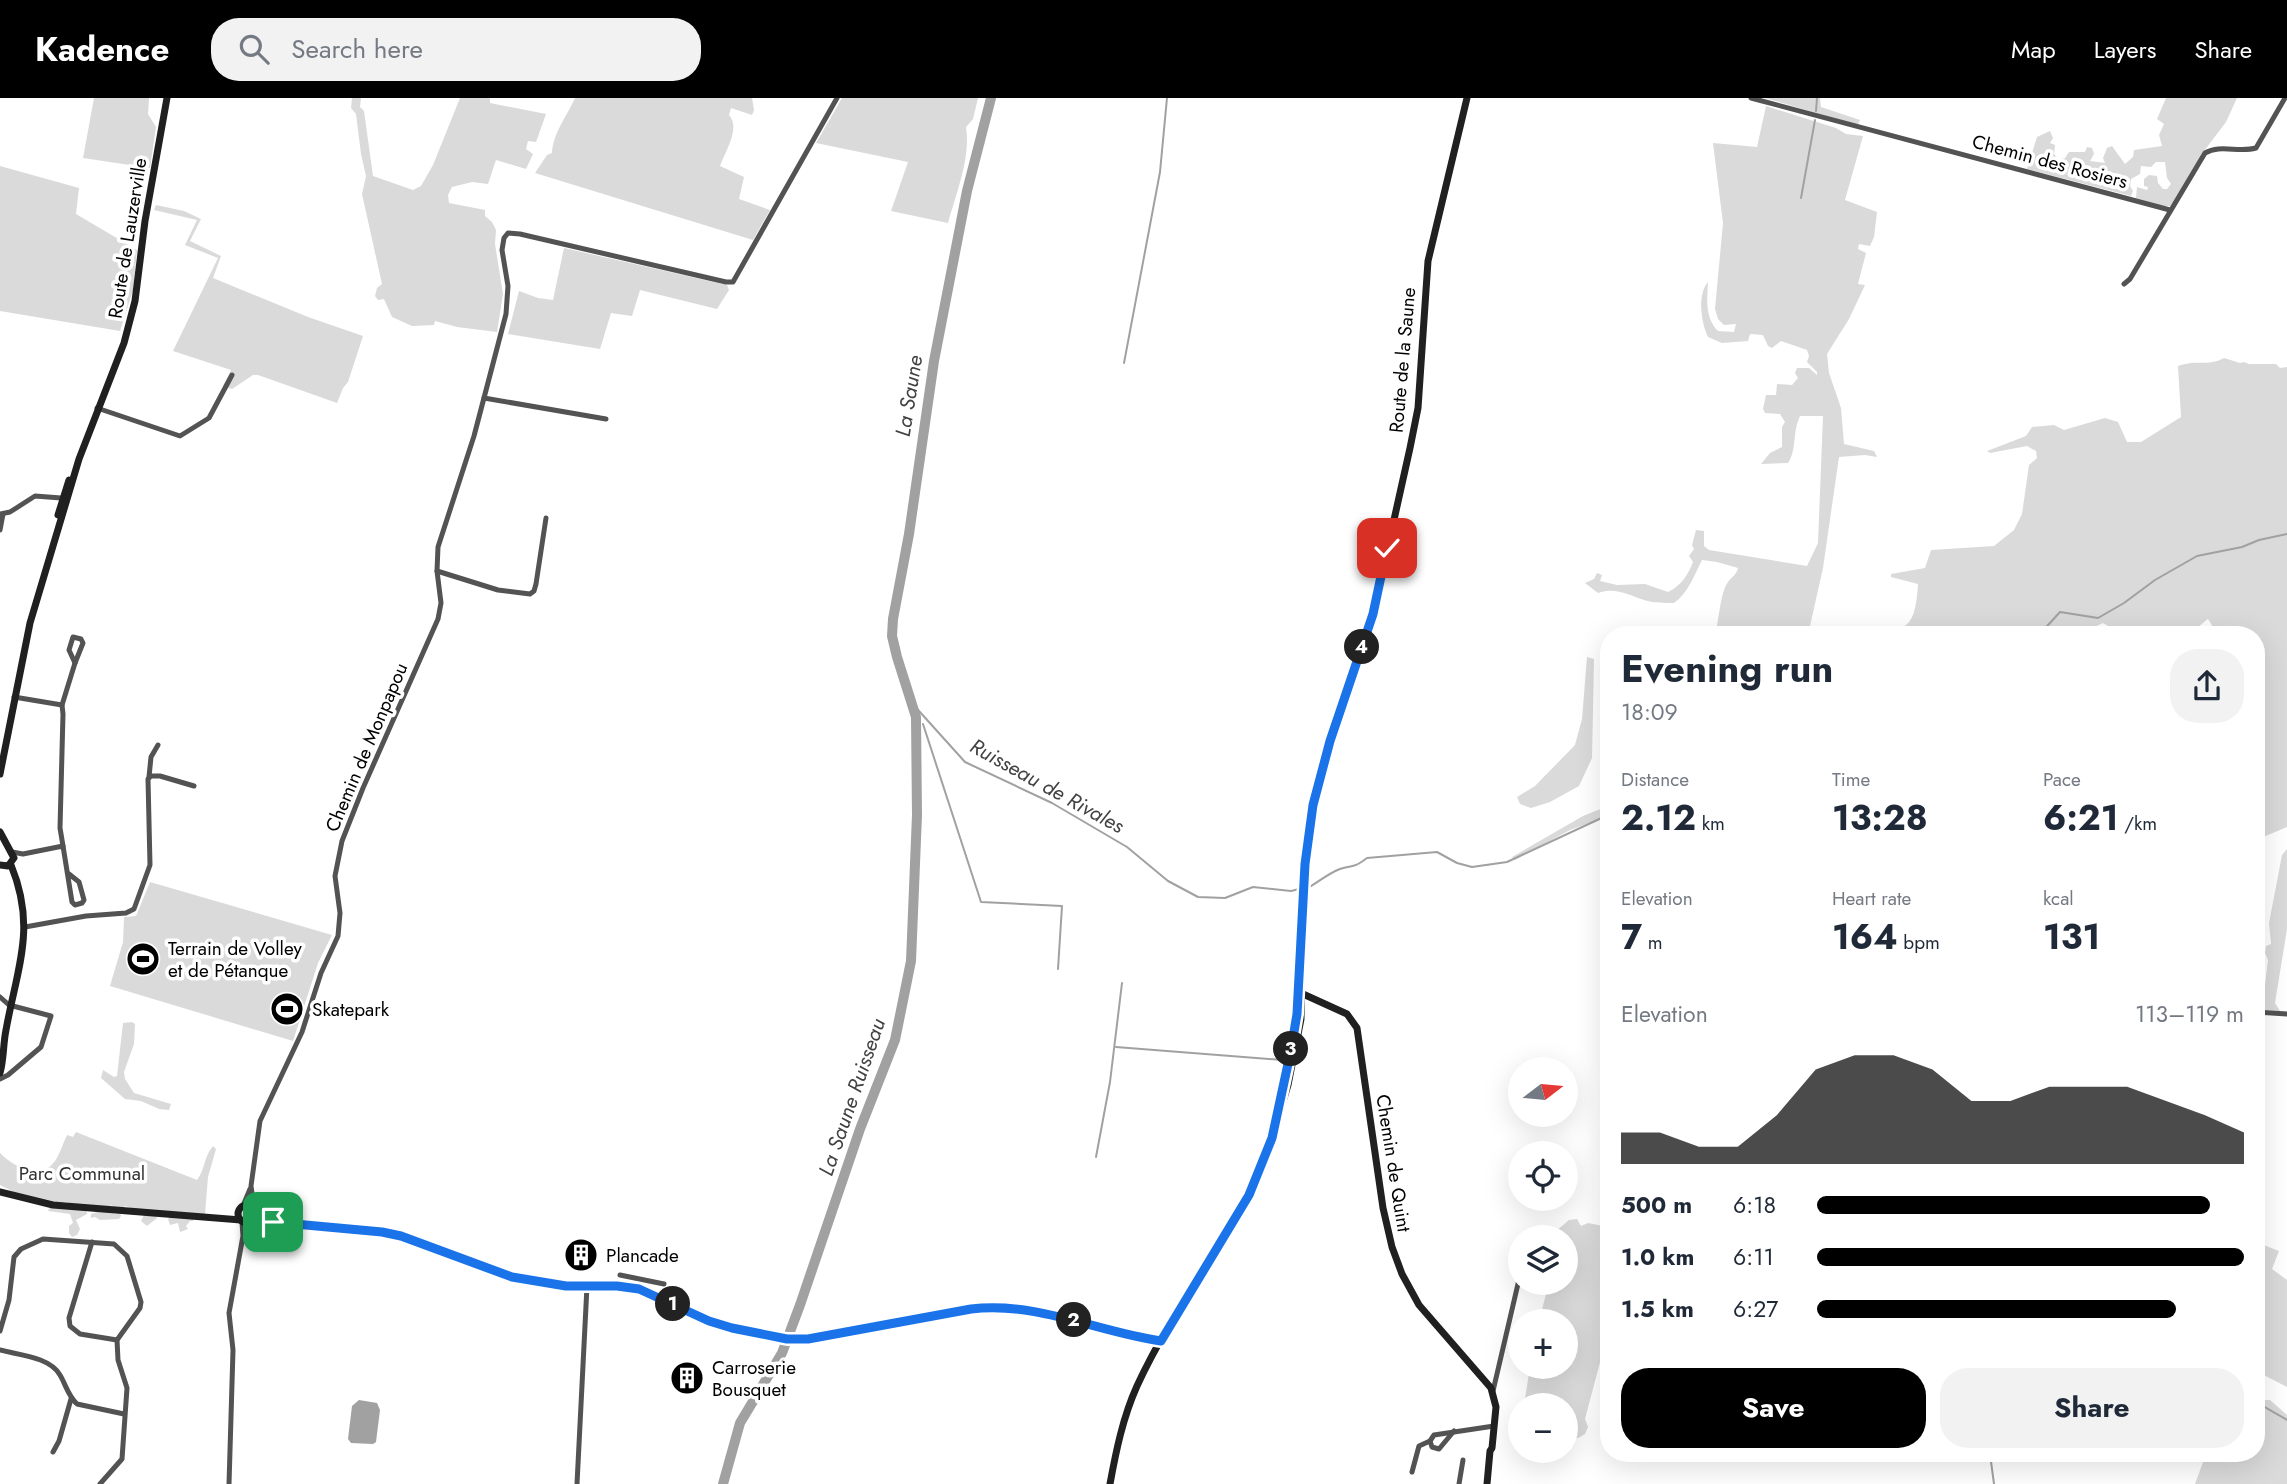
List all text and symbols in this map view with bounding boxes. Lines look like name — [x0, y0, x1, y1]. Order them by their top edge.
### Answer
search box — [211, 18, 701, 81]
text: Kadence — [35, 26, 169, 73]
icon: search — [235, 30, 273, 68]
text: Search here — [291, 30, 423, 68]
text: Map — [2011, 32, 2056, 67]
text: Layers — [2094, 32, 2156, 67]
text: Share — [2194, 32, 2252, 67]
street label: Chemin des Rosiers — [1969, 128, 2131, 195]
street label: Route de Lauzerville — [101, 156, 154, 320]
street label: Route de la Saune — [1383, 286, 1422, 434]
water label: La Saune — [888, 353, 930, 439]
pin — [1357, 518, 1417, 578]
icon: check — [1368, 529, 1406, 567]
pin: 4 — [1344, 630, 1380, 664]
text: 4 — [1355, 633, 1368, 660]
text: Evening run — [1621, 641, 1833, 696]
button: share — [2170, 649, 2244, 723]
street label: Chemin de Monpapou — [319, 658, 414, 836]
text: 18:09 — [1621, 695, 1678, 729]
water label: Ruisseau de Rivales — [964, 731, 1130, 841]
text: Distance — [1621, 766, 1689, 793]
text: Time — [1832, 766, 1870, 793]
text: Pace — [2043, 766, 2081, 793]
text: 2.12 — [1621, 793, 1696, 843]
text: 13:28 — [1832, 793, 1928, 843]
text: 6:21 — [2043, 793, 2118, 843]
text: km — [1696, 810, 1725, 837]
text: /km — [2118, 810, 2157, 837]
text: Elevation — [1621, 885, 1693, 912]
text: Heart rate — [1832, 885, 1911, 912]
text: kcal — [2043, 885, 2074, 912]
text: 7 — [1621, 912, 1642, 962]
text: 164 — [1832, 912, 1898, 962]
text: 131 — [2043, 912, 2100, 962]
text: m — [1642, 929, 1663, 956]
text: bpm — [1898, 929, 1940, 956]
place label: Terrain de Volley et de Pétanque — [168, 935, 302, 984]
sports icon: Terrain de Volley et de Pétanque — [124, 940, 162, 978]
sports icon: Skatepark — [268, 990, 306, 1028]
place label: Skatepark — [312, 996, 390, 1023]
text: Elevation — [1621, 997, 1708, 1031]
text: 113–119 m — [2135, 997, 2244, 1031]
water label: La Saune Ruisseau — [811, 1014, 893, 1180]
pin: 3 — [1274, 1032, 1308, 1066]
text: 3 — [1285, 1035, 1296, 1062]
north arrow — [1508, 1057, 1578, 1127]
map controls — [1508, 1057, 1578, 1463]
street label: Chemin de Quint — [1369, 1092, 1418, 1234]
button: locate — [1508, 1141, 1578, 1211]
park label: Parc Communal — [19, 1160, 145, 1187]
text: 500 m — [1621, 1188, 1692, 1222]
text: 6:18 — [1733, 1188, 1776, 1222]
pin — [243, 1192, 303, 1252]
icon: arrive — [254, 1203, 292, 1241]
button: layers — [1508, 1225, 1578, 1295]
building icon: Plancade — [562, 1236, 600, 1274]
text: 1.0 km — [1621, 1240, 1694, 1274]
text: 6:11 — [1733, 1240, 1774, 1274]
place label: Plancade — [606, 1242, 679, 1269]
pin: 1 — [656, 1286, 690, 1322]
text: 1 — [668, 1290, 677, 1317]
text: 1.5 km — [1621, 1292, 1694, 1326]
text: 6:27 — [1733, 1292, 1778, 1326]
pin: 2 — [1056, 1302, 1092, 1338]
text: 2 — [1067, 1306, 1080, 1333]
button: + — [1508, 1309, 1578, 1379]
place label: Carroserie Bousquet — [712, 1354, 796, 1403]
building icon: Carroserie Bousquet — [668, 1359, 706, 1397]
button: Save — [1621, 1368, 1926, 1448]
button: Share — [1940, 1368, 2244, 1448]
button: − — [1508, 1393, 1578, 1463]

